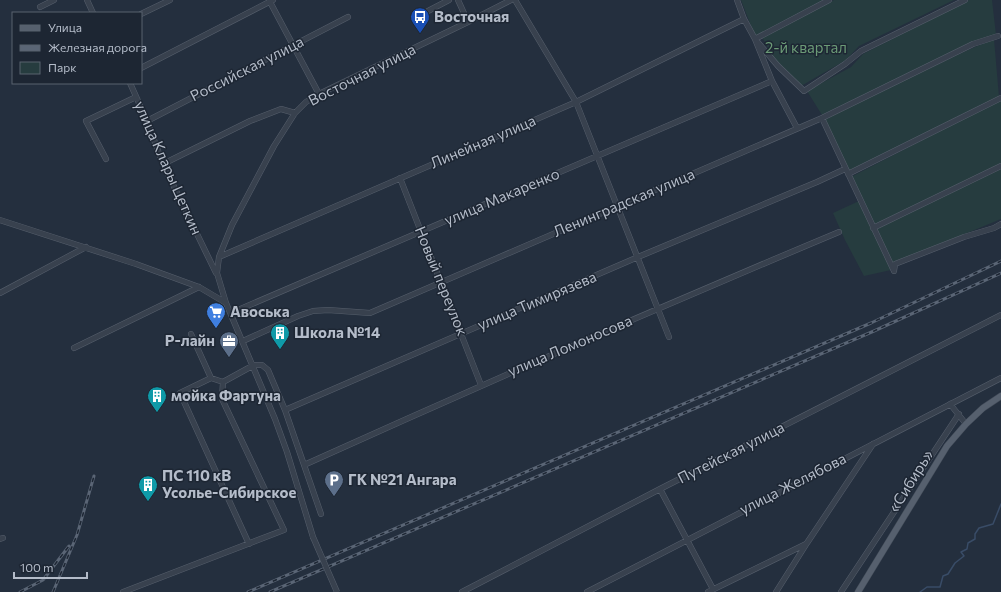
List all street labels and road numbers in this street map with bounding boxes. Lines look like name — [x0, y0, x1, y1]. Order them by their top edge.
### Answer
street label: Российская улица — [187, 32, 306, 105]
street label: Восточная улица — [305, 39, 418, 109]
street label: улица Клары Цеткин — [131, 98, 207, 237]
street label: Линейная улица — [427, 111, 538, 171]
street label: улица Макаренко — [441, 164, 562, 229]
street label: Ленинградская улица — [550, 164, 697, 240]
street label: Новый переулок — [412, 223, 472, 338]
street label: улица Тимирязева — [474, 267, 599, 333]
street label: улица Ломоносова — [505, 311, 634, 379]
street label: Путейская улица — [674, 417, 787, 487]
street label: «Сибирь» — [884, 446, 937, 515]
street label: улица Желябова — [736, 449, 849, 518]

